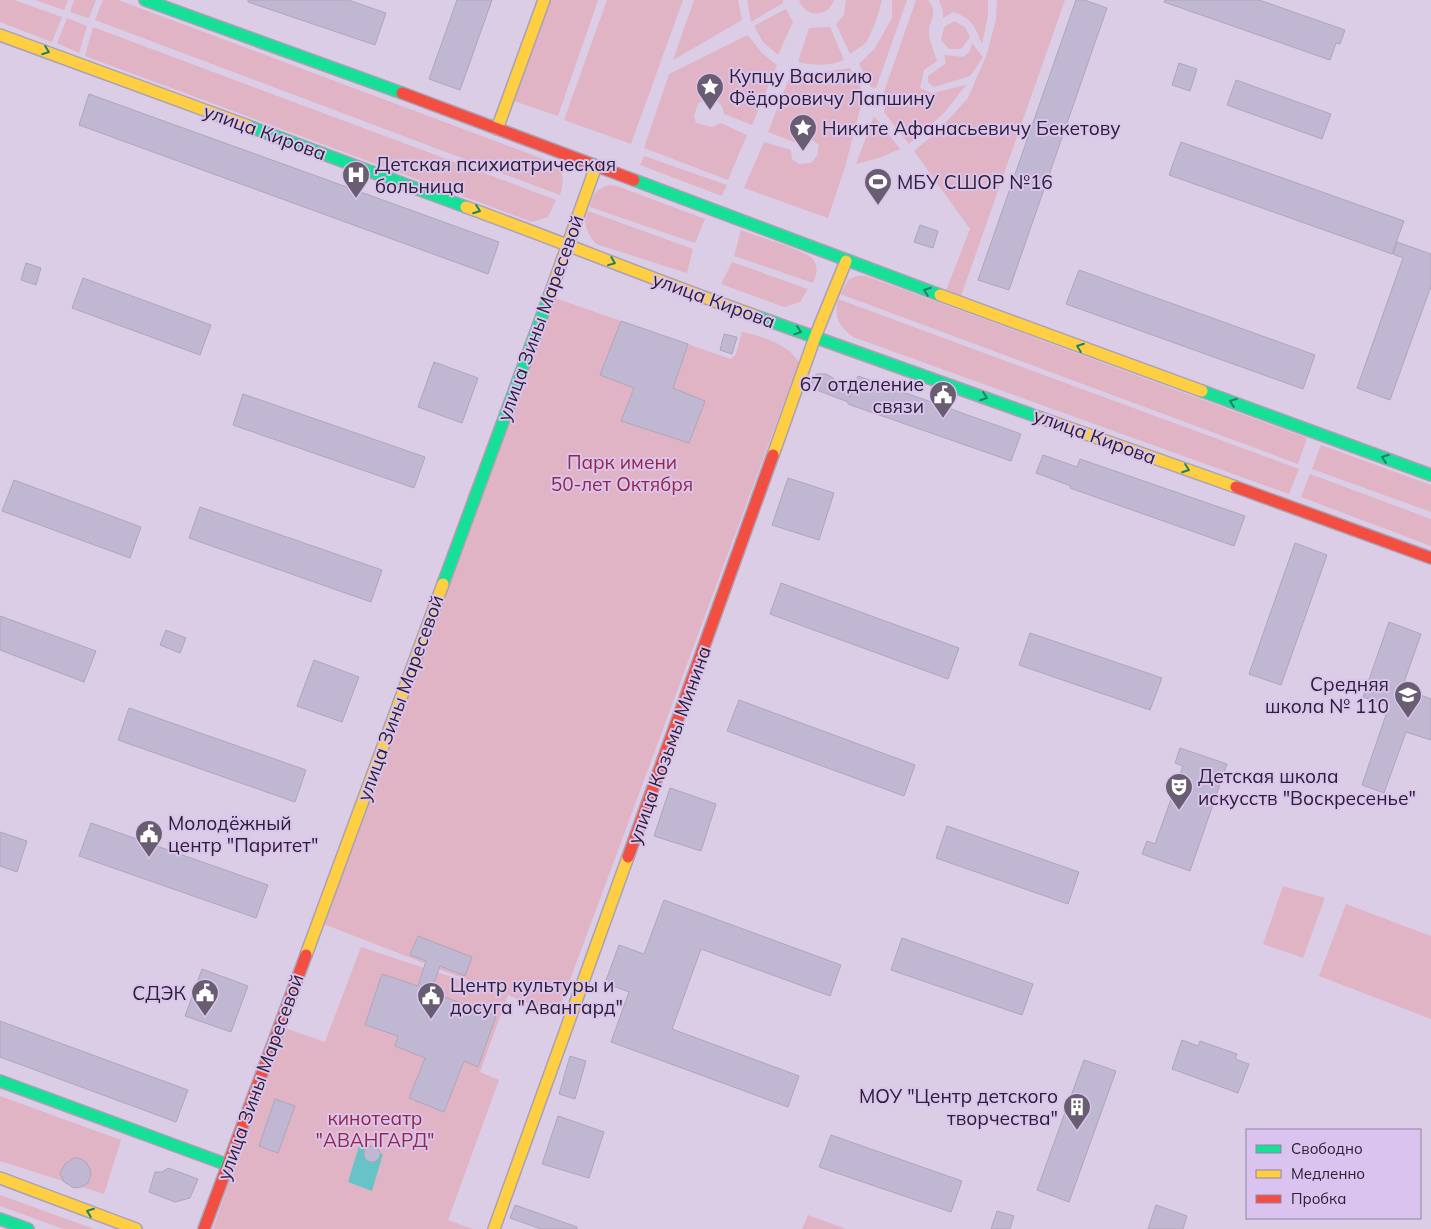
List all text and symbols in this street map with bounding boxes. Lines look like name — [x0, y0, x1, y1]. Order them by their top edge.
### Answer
one-way arrow — [41, 45, 50, 55]
place label: Купцу Василию Фёдоровичу Лапшину — [729, 64, 935, 110]
place icon: Купцу Василию Фёдоровичу Лапшину — [695, 72, 725, 111]
street label: улица Кирова — [200, 99, 330, 165]
place icon: Никите Афанасьевичу Бекетову — [788, 113, 818, 152]
place label: Никите Афанасьевичу Бекетову — [822, 116, 1121, 140]
place label: Детская психиатрическая больница — [375, 152, 616, 198]
hospital icon: Детская психиатрическая больница — [341, 160, 371, 199]
sports icon: МБУ СШОР №16 — [863, 167, 893, 206]
place label: МБУ СШОР №16 — [897, 170, 1053, 194]
one-way arrow — [473, 204, 481, 214]
street label: улица Зины Маресевой — [492, 212, 588, 424]
one-way arrow — [608, 256, 616, 266]
street label: улица Кирова — [649, 267, 779, 333]
one-way arrow — [923, 287, 932, 297]
one-way arrow — [793, 325, 801, 335]
one-way arrow — [1076, 343, 1085, 353]
place label: 67 отделение связи — [800, 372, 924, 418]
public building icon: 67 отделение связи — [928, 380, 958, 419]
one-way arrow — [979, 391, 987, 401]
one-way arrow — [1229, 398, 1237, 408]
street label: улица Кирова — [1030, 403, 1160, 469]
park label: Парк имени 50-лет Октября — [551, 450, 693, 496]
one-way arrow — [1381, 454, 1390, 464]
one-way arrow — [1182, 463, 1190, 473]
street label: улица Зины Маресевой — [352, 592, 448, 804]
street label: улица Козьмы Минина — [622, 643, 716, 847]
place label: Средняя школа № 110 — [1265, 672, 1389, 718]
school or university icon: Средняя школа № 110 — [1393, 680, 1423, 719]
place label: Детская школа искусств "Воскресенье" — [1198, 764, 1416, 810]
theatre icon: Детская школа искусств "Воскресенье" — [1164, 772, 1194, 811]
place label: Молодёжный центр "Паритет" — [168, 811, 318, 857]
public building icon: Молодёжный центр "Паритет" — [134, 819, 164, 858]
street label: улица Зины Маресевой — [212, 971, 308, 1183]
place label: Центр культуры и досуга "Авангард" — [450, 973, 623, 1019]
public building icon: СДЭК — [190, 978, 220, 1017]
place label: СДЭК — [132, 981, 187, 1005]
public building icon: Центр культуры и досуга "Авангард" — [416, 981, 446, 1020]
place label: МОУ "Центр детского творчества" — [859, 1084, 1058, 1130]
building icon: МОУ "Центр детского творчества" — [1062, 1092, 1092, 1131]
park label: кинотеатр "АВАНГАРД" — [316, 1106, 434, 1152]
legend — [1246, 1129, 1421, 1219]
text: Свободно — [1291, 1139, 1363, 1158]
text: Медленно — [1291, 1164, 1365, 1183]
text: Пробка — [1291, 1189, 1346, 1208]
one-way arrow — [86, 1208, 95, 1218]

